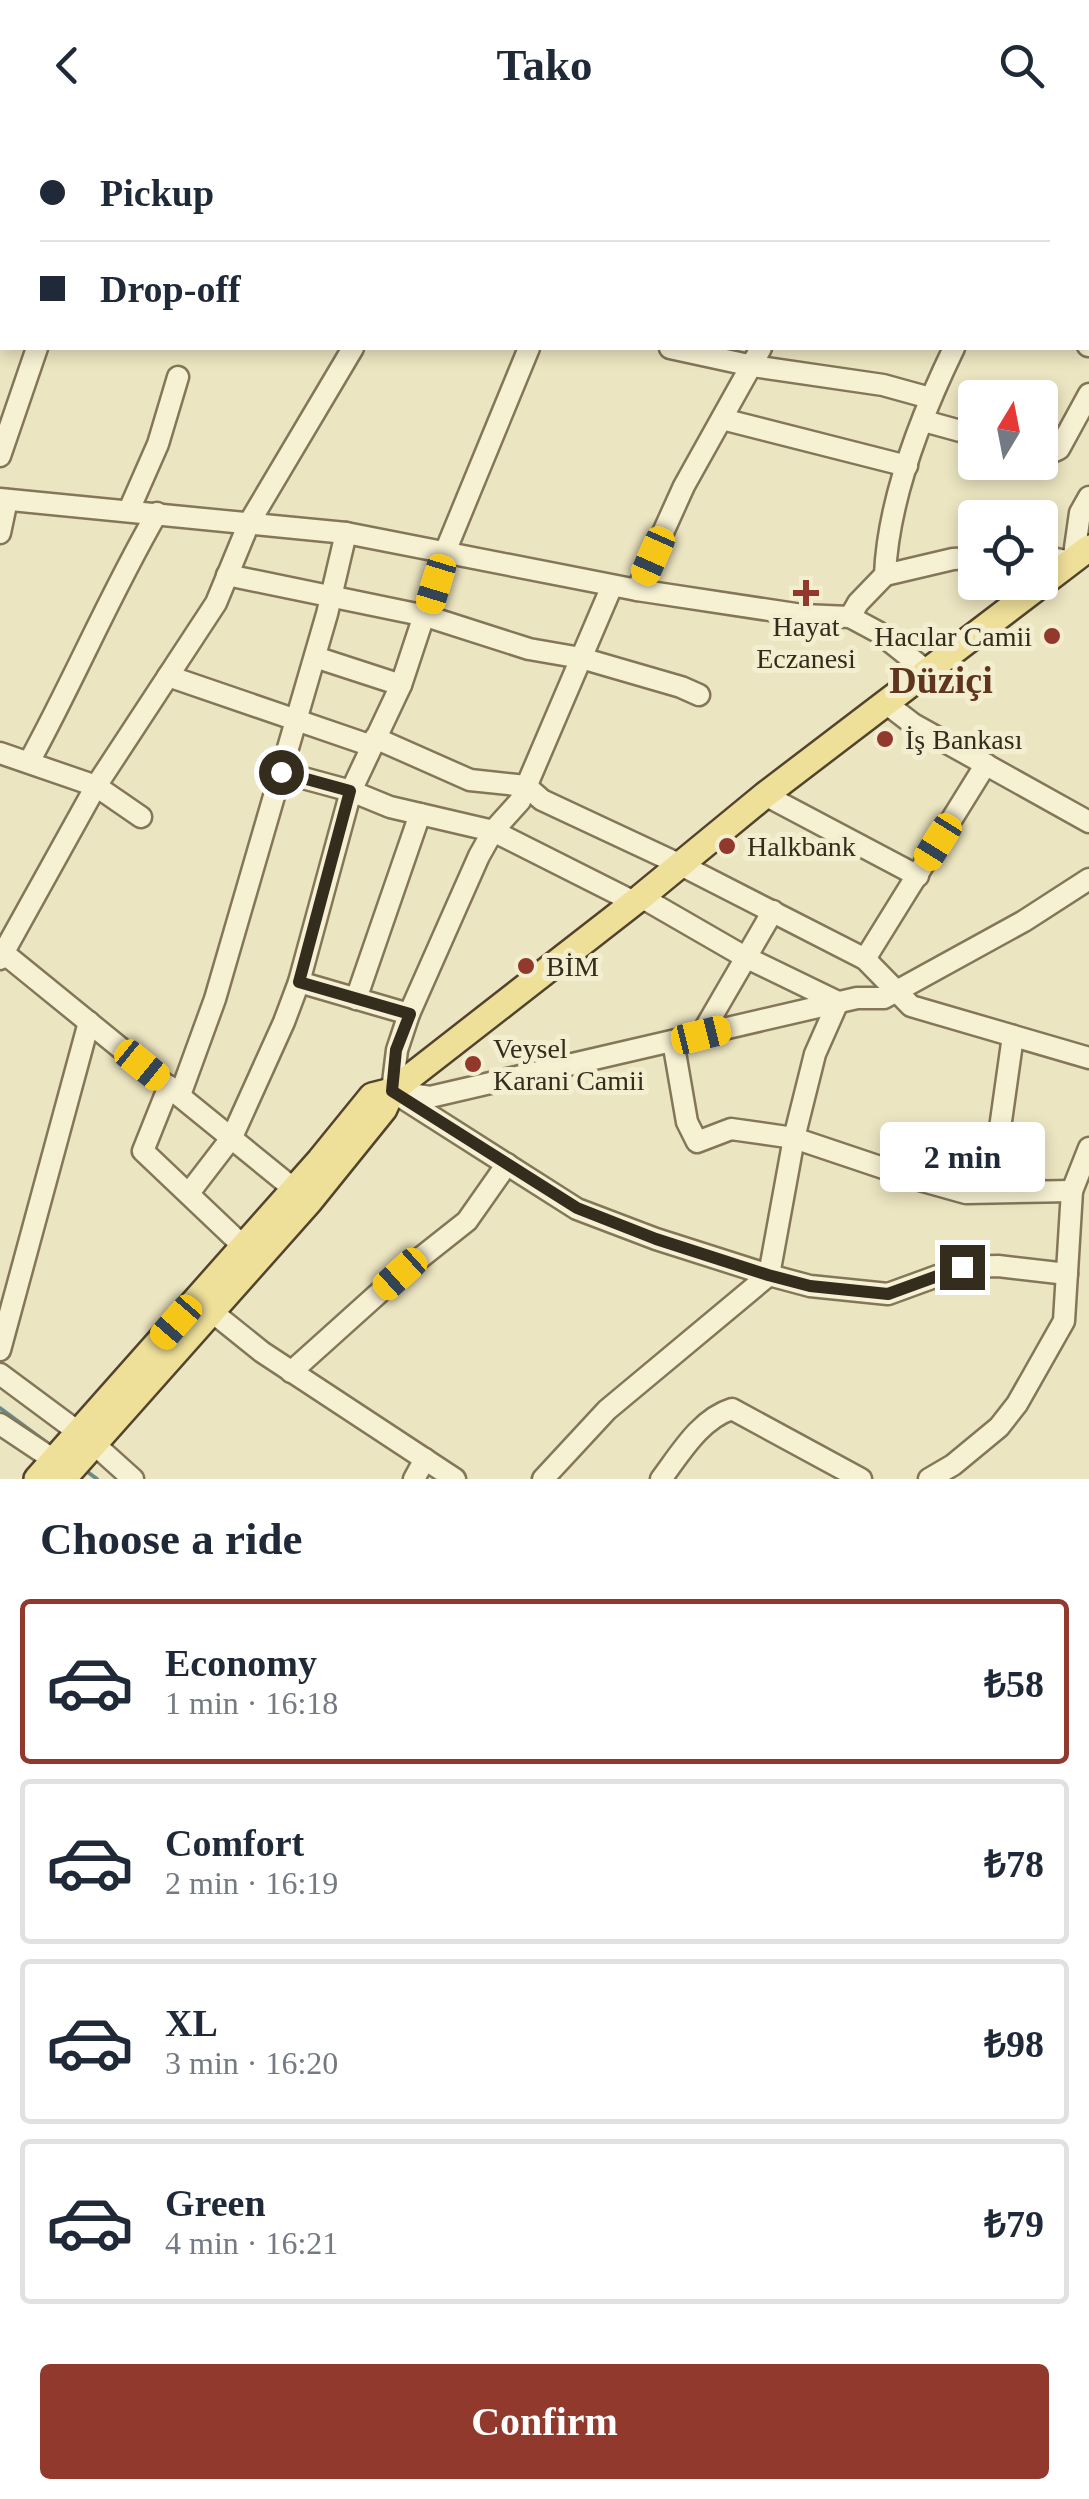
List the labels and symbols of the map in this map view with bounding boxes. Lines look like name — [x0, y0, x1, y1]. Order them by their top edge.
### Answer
north arrow — [958, 380, 1058, 480]
car — [627, 522, 679, 590]
car — [413, 551, 459, 617]
marker: Hayat Eczanesi — [795, 582, 817, 604]
place label: Hayat Eczanesi — [756, 611, 856, 674]
place label: Hacılar Camii — [874, 621, 1032, 652]
marker: Hacılar Camii — [1041, 625, 1063, 647]
district label: Düziçi — [889, 659, 993, 701]
place label: İş Bankası — [905, 724, 1023, 755]
marker: İş Bankası — [874, 728, 896, 750]
route start — [259, 750, 304, 795]
car — [909, 809, 967, 875]
place label: Halkbank — [747, 831, 856, 862]
marker: Halkbank — [716, 835, 738, 857]
place label: BİM — [546, 951, 599, 982]
marker: BİM — [515, 955, 537, 977]
car — [668, 1013, 734, 1057]
place label: Veysel Karani Camii — [493, 1033, 645, 1096]
car — [109, 1034, 175, 1096]
marker: Veysel Karani Camii — [462, 1053, 484, 1075]
callout: 2 min — [880, 1122, 1044, 1192]
car — [368, 1243, 432, 1305]
route end — [940, 1245, 985, 1290]
car — [145, 1290, 207, 1354]

